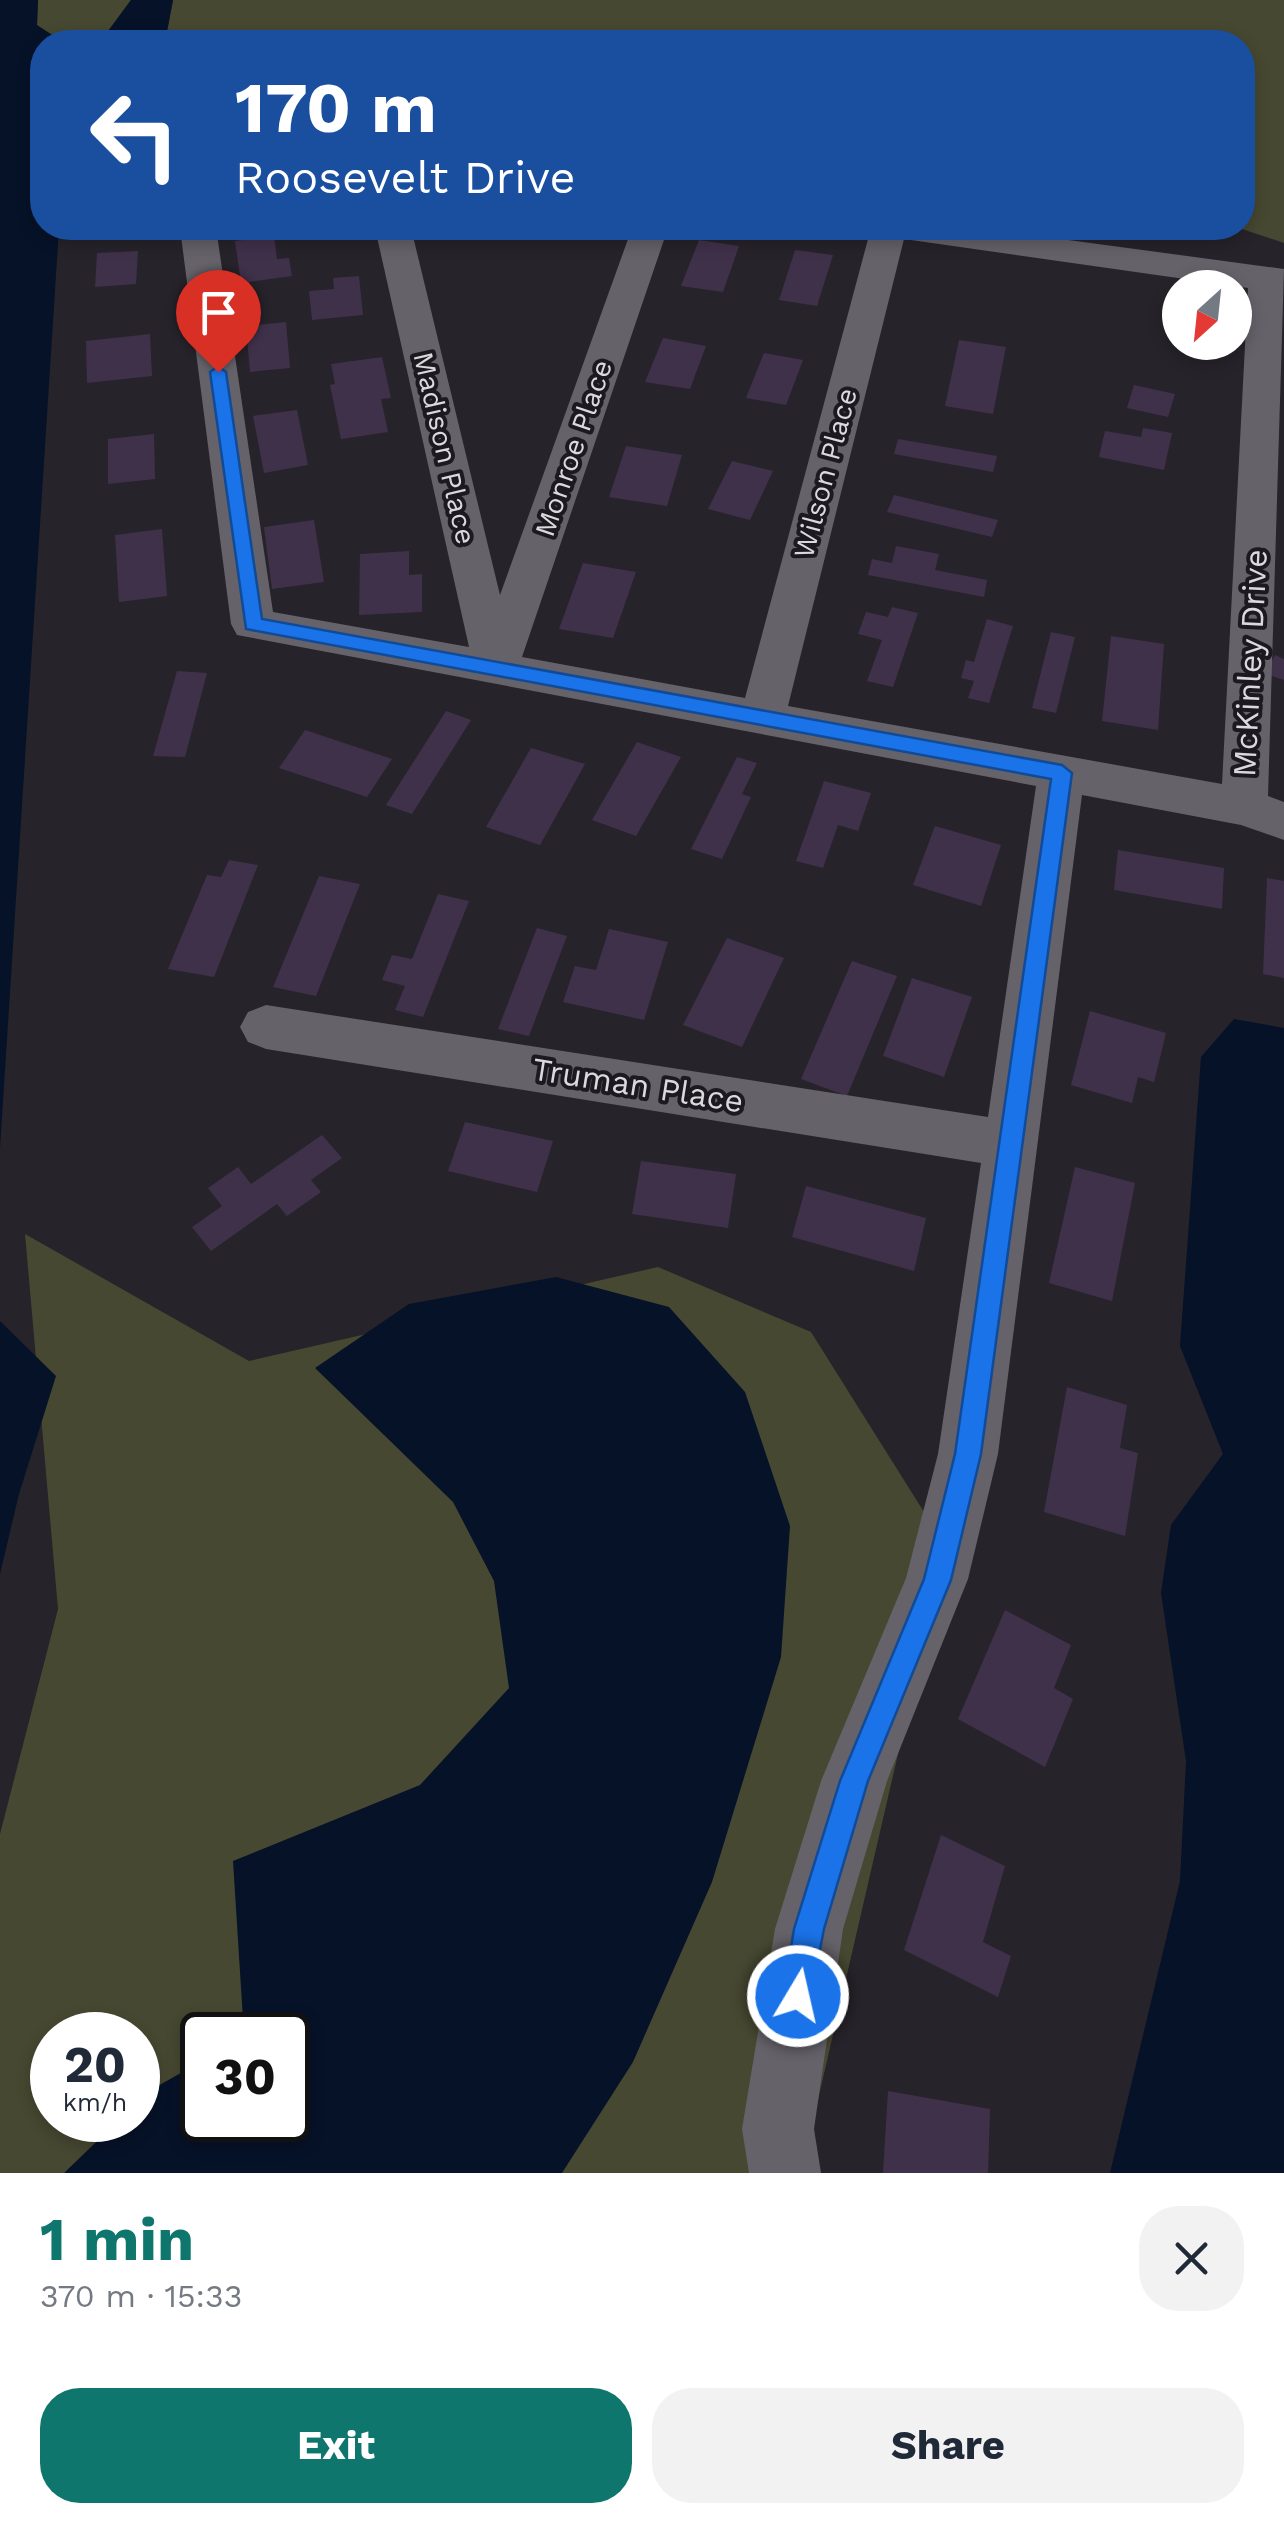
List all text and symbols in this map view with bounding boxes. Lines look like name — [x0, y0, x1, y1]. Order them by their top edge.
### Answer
text: 170 m — [235, 67, 437, 149]
icon: left — [70, 70, 200, 200]
text: Roosevelt Drive — [235, 151, 576, 204]
pin — [176, 270, 261, 373]
north arrow — [1162, 270, 1252, 360]
map controls — [1162, 270, 1252, 360]
icon: arrive — [191, 285, 246, 340]
street label: Madison Place — [406, 349, 483, 547]
street label: Monroe Place — [528, 356, 619, 541]
street label: Wilson Place — [787, 384, 864, 562]
street label: McKinley Drive — [1225, 548, 1275, 778]
street label: Truman Place — [530, 1050, 746, 1120]
position arrow — [746, 1944, 850, 2048]
speed limit sign: 30 — [180, 2012, 310, 2142]
text: 20 — [64, 2035, 126, 2094]
text: km/h — [63, 2088, 127, 2117]
text: 1 min — [40, 2204, 194, 2275]
button: close — [1139, 2206, 1244, 2311]
text: 370 m · 15:33 — [40, 2277, 242, 2315]
button: Exit — [40, 2388, 632, 2503]
button: Share — [652, 2388, 1244, 2503]

